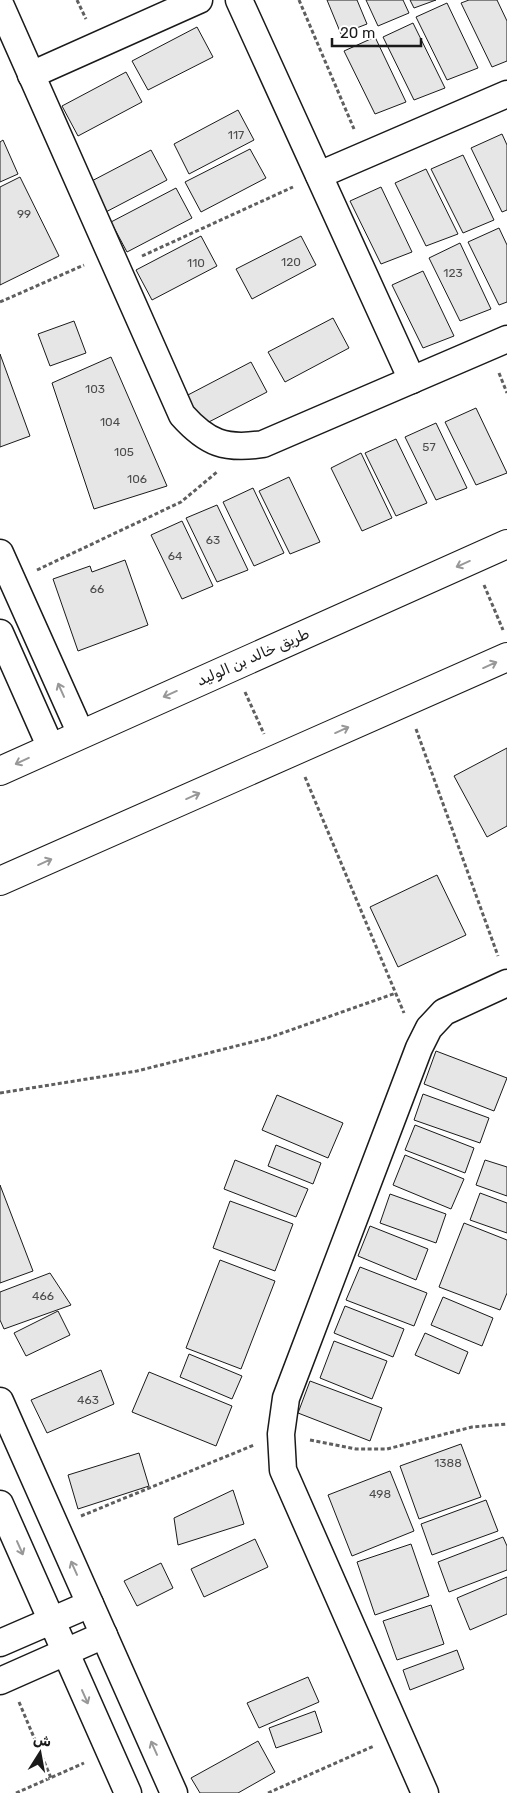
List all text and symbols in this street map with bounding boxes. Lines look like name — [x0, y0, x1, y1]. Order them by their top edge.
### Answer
scale bar — [332, 15, 421, 47]
text: 20 m — [340, 24, 375, 42]
house number: 117 — [228, 128, 244, 142]
house number: 99 — [17, 207, 31, 221]
house number: 120 — [281, 255, 301, 269]
house number: 110 — [187, 256, 205, 270]
house number: 123 — [443, 266, 463, 280]
house number: 103 — [85, 382, 105, 396]
house number: 104 — [100, 415, 121, 429]
house number: 57 — [422, 440, 436, 454]
house number: 105 — [114, 445, 134, 459]
house number: 106 — [127, 472, 147, 486]
house number: 63 — [206, 533, 220, 547]
house number: 64 — [168, 549, 183, 563]
one-way arrow — [455, 559, 470, 569]
house number: 66 — [90, 582, 104, 596]
street label: طريق خالد بن الوليد — [194, 624, 312, 690]
one-way arrow — [482, 659, 497, 669]
one-way arrow — [55, 683, 65, 698]
one-way arrow — [163, 690, 178, 700]
one-way arrow — [334, 725, 349, 735]
one-way arrow — [15, 757, 30, 766]
one-way arrow — [185, 791, 200, 800]
one-way arrow — [37, 856, 52, 866]
house number: 466 — [32, 1289, 54, 1303]
house number: 463 — [77, 1393, 99, 1407]
house number: 1388 — [434, 1456, 462, 1470]
house number: 498 — [369, 1487, 391, 1501]
one-way arrow — [16, 1541, 25, 1556]
one-way arrow — [68, 1561, 78, 1576]
one-way arrow — [81, 1689, 91, 1704]
north arrow — [15, 1728, 65, 1778]
text: ش — [32, 1731, 53, 1751]
one-way arrow — [148, 1741, 158, 1756]

